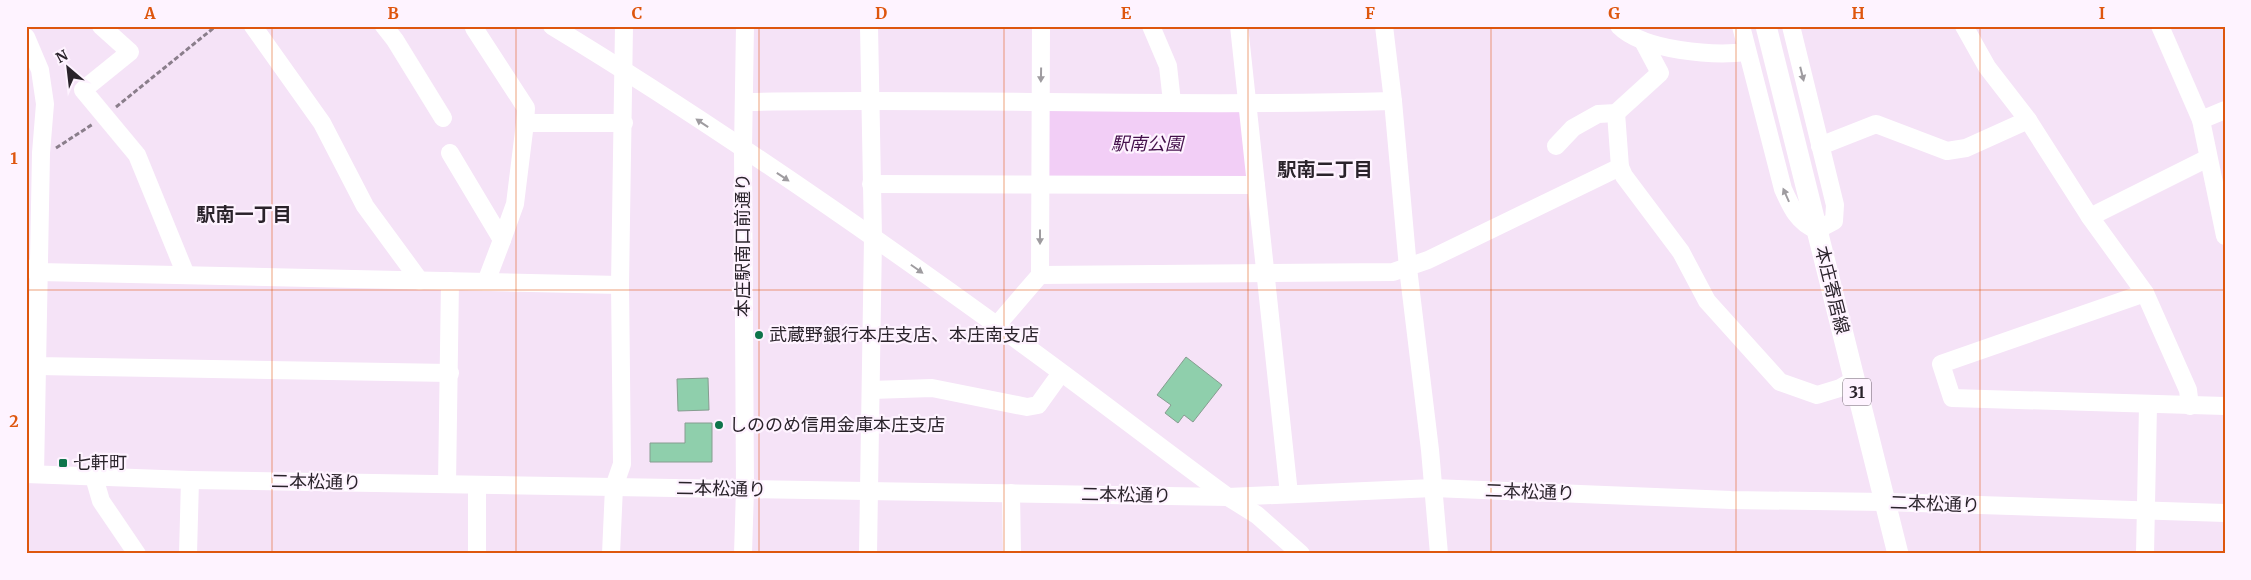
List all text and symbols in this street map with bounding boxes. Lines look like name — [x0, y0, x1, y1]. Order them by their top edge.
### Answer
text: A — [143, 3, 156, 23]
text: B — [387, 3, 399, 23]
text: C — [632, 3, 642, 23]
text: D — [875, 3, 887, 23]
text: E — [1121, 3, 1132, 23]
text: F — [1365, 3, 1375, 23]
text: G — [1608, 3, 1620, 23]
text: H — [1851, 3, 1865, 23]
text: I — [2099, 3, 2105, 23]
north arrow — [42, 42, 92, 92]
text: N — [53, 46, 71, 67]
one-way arrow — [1798, 66, 1806, 81]
one-way arrow — [1037, 67, 1045, 83]
one-way arrow — [695, 118, 709, 128]
park label: 駅南公園 — [1111, 132, 1186, 155]
text: 1 — [10, 148, 18, 168]
district label: 駅南二丁目 — [1277, 157, 1373, 181]
one-way arrow — [776, 172, 790, 182]
street label: 本庄駅南口前通り — [731, 173, 754, 317]
one-way arrow — [1782, 188, 1790, 202]
district label: 駅南一丁目 — [196, 202, 292, 226]
one-way arrow — [1036, 230, 1044, 246]
street label: 本庄寄居線 — [1810, 243, 1855, 336]
one-way arrow — [910, 264, 924, 274]
place label: 武蔵野銀行本庄支店、本庄南支店 — [769, 323, 1039, 346]
marker: 武蔵野銀行本庄支店、本庄南支店 — [753, 329, 765, 341]
road number: 31 — [1843, 378, 1871, 406]
text: 2 — [9, 411, 19, 431]
place label: しののめ信用金庫本庄支店 — [729, 413, 945, 436]
marker: しののめ信用金庫本庄支店 — [713, 419, 725, 431]
place label: 七軒町 — [73, 451, 127, 474]
marker: 七軒町 — [57, 457, 69, 469]
street label: 二本松通り — [271, 469, 361, 494]
street label: 二本松通り — [676, 476, 766, 501]
street label: 二本松通り — [1485, 478, 1575, 505]
street label: 二本松通り — [1081, 482, 1171, 507]
street label: 二本松通り — [1890, 490, 1980, 517]

